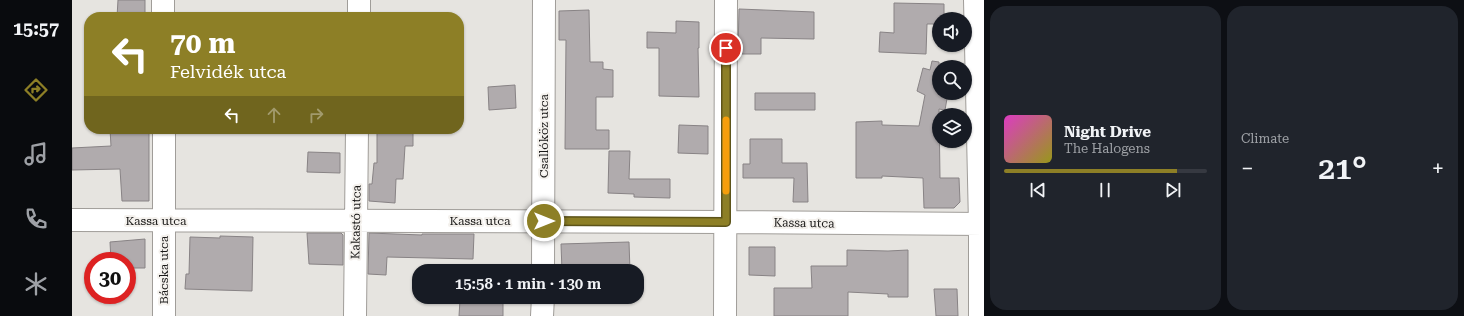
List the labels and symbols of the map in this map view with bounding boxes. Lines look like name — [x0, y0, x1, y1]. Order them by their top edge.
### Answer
pin — [709, 31, 743, 65]
street label: Csallóköz utca — [537, 93, 551, 178]
street label: Kakastó utca — [348, 184, 364, 259]
position arrow — [523, 200, 565, 242]
street label: Kassa utca — [126, 214, 187, 228]
street label: Kassa utca — [450, 214, 511, 228]
street label: Kassa utca — [773, 215, 835, 231]
street label: Bácska utca — [157, 235, 171, 304]
speed limit sign: 30 — [84, 252, 136, 304]

